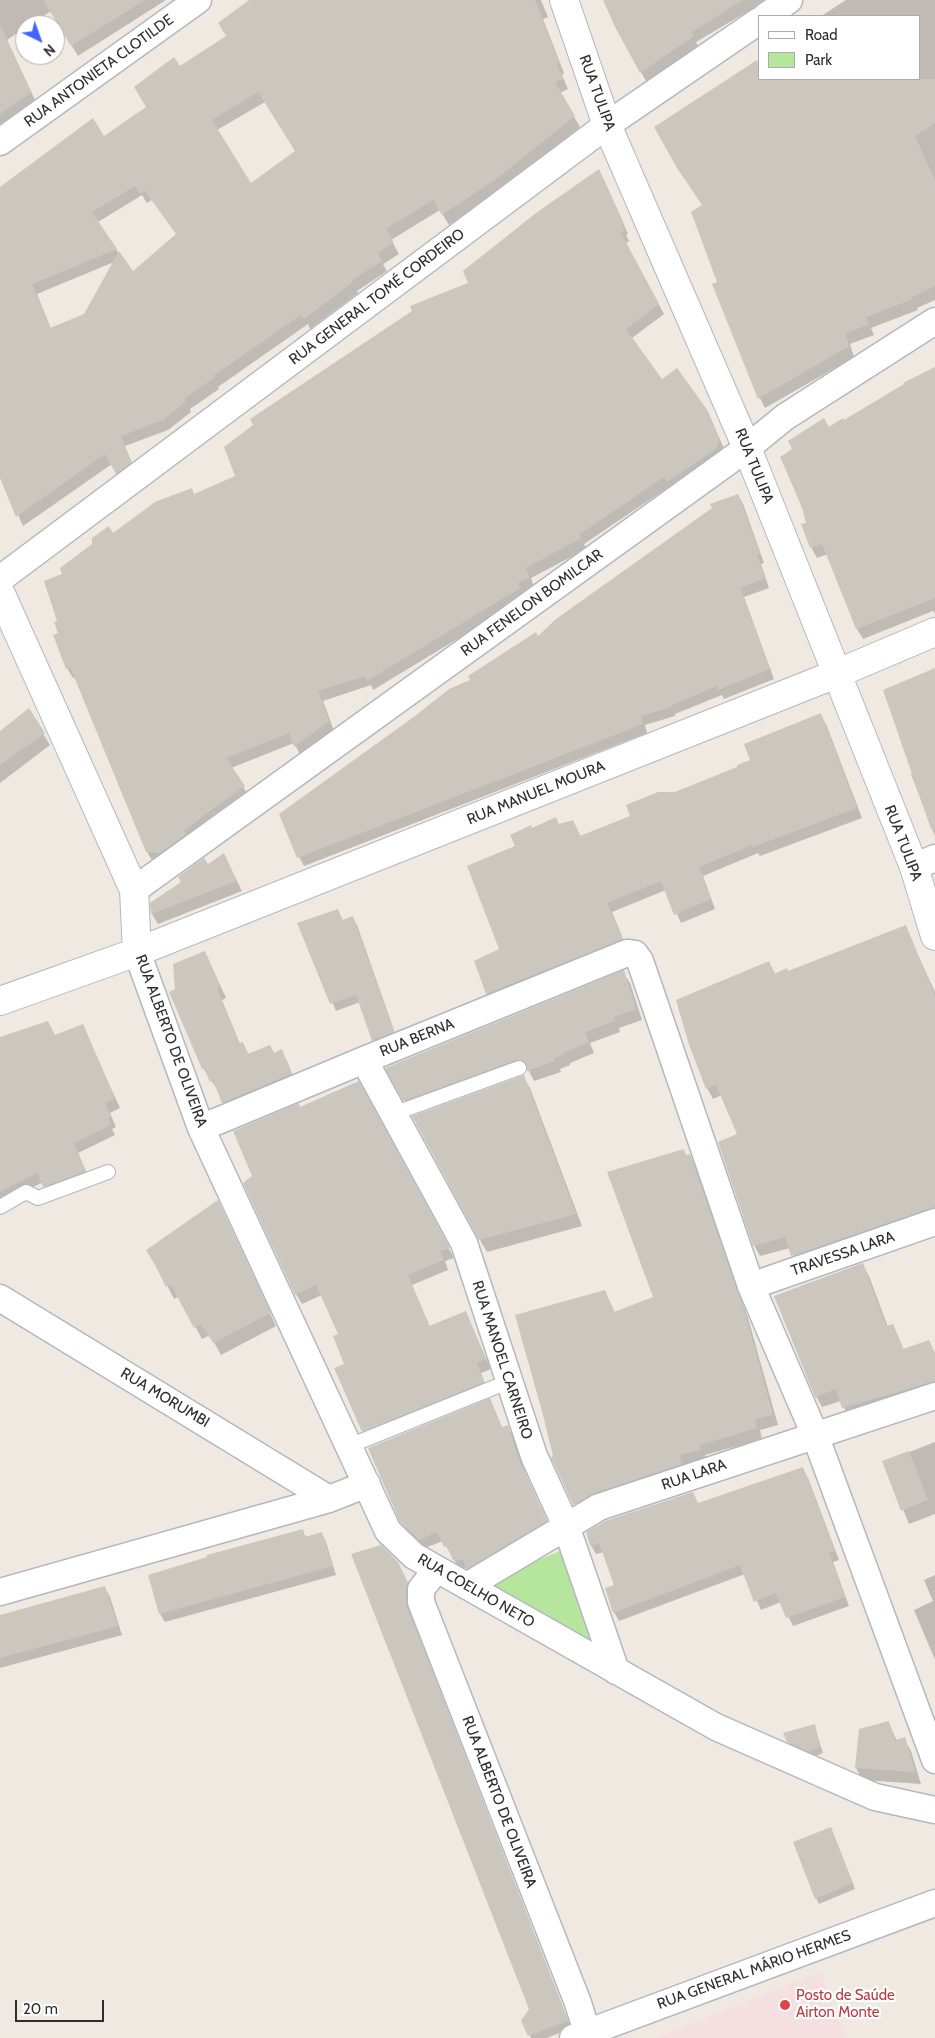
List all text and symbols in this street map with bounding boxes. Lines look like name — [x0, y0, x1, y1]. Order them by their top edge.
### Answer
street label: RUA ANTONIETA CLOTILDE — [21, 11, 177, 131]
north arrow — [15, 15, 65, 65]
legend — [758, 15, 920, 80]
text: Road — [805, 26, 838, 44]
text: Park — [805, 51, 832, 69]
street label: RUA TULIPA — [575, 52, 619, 134]
street label: RUA GENERAL TOMÉ CORDEIRO — [286, 225, 468, 369]
street label: RUA TULIPA — [731, 426, 777, 506]
street label: RUA FENELON BOMILCAR — [458, 545, 606, 661]
street label: RUA MANUEL MOURA — [464, 757, 608, 829]
street label: RUA TULIPA — [880, 803, 926, 883]
street label: RUA ALBERTO DE OLIVEIRA — [131, 952, 211, 1130]
street label: RUA BERNA — [377, 1015, 457, 1061]
street label: TRAVESSA LARA — [789, 1228, 897, 1280]
street label: RUA MANOEL CARNEIRO — [468, 1278, 536, 1442]
street label: RUA MORUMBI — [117, 1364, 213, 1432]
street label: RUA LARA — [659, 1456, 729, 1494]
street label: RUA COELHO NETO — [414, 1550, 538, 1632]
street label: RUA ALBERTO DE OLIVEIRA — [458, 1713, 540, 1891]
street label: RUA GENERAL MÁRIO HERMES — [655, 1926, 853, 2014]
place label: Posto de Saúde Airton Monte — [796, 1987, 895, 2022]
scale bar — [18, 1990, 106, 2022]
marker: Posto de Saúde Airton Monte — [778, 1998, 792, 2012]
text: 20 m — [23, 2000, 58, 2018]

